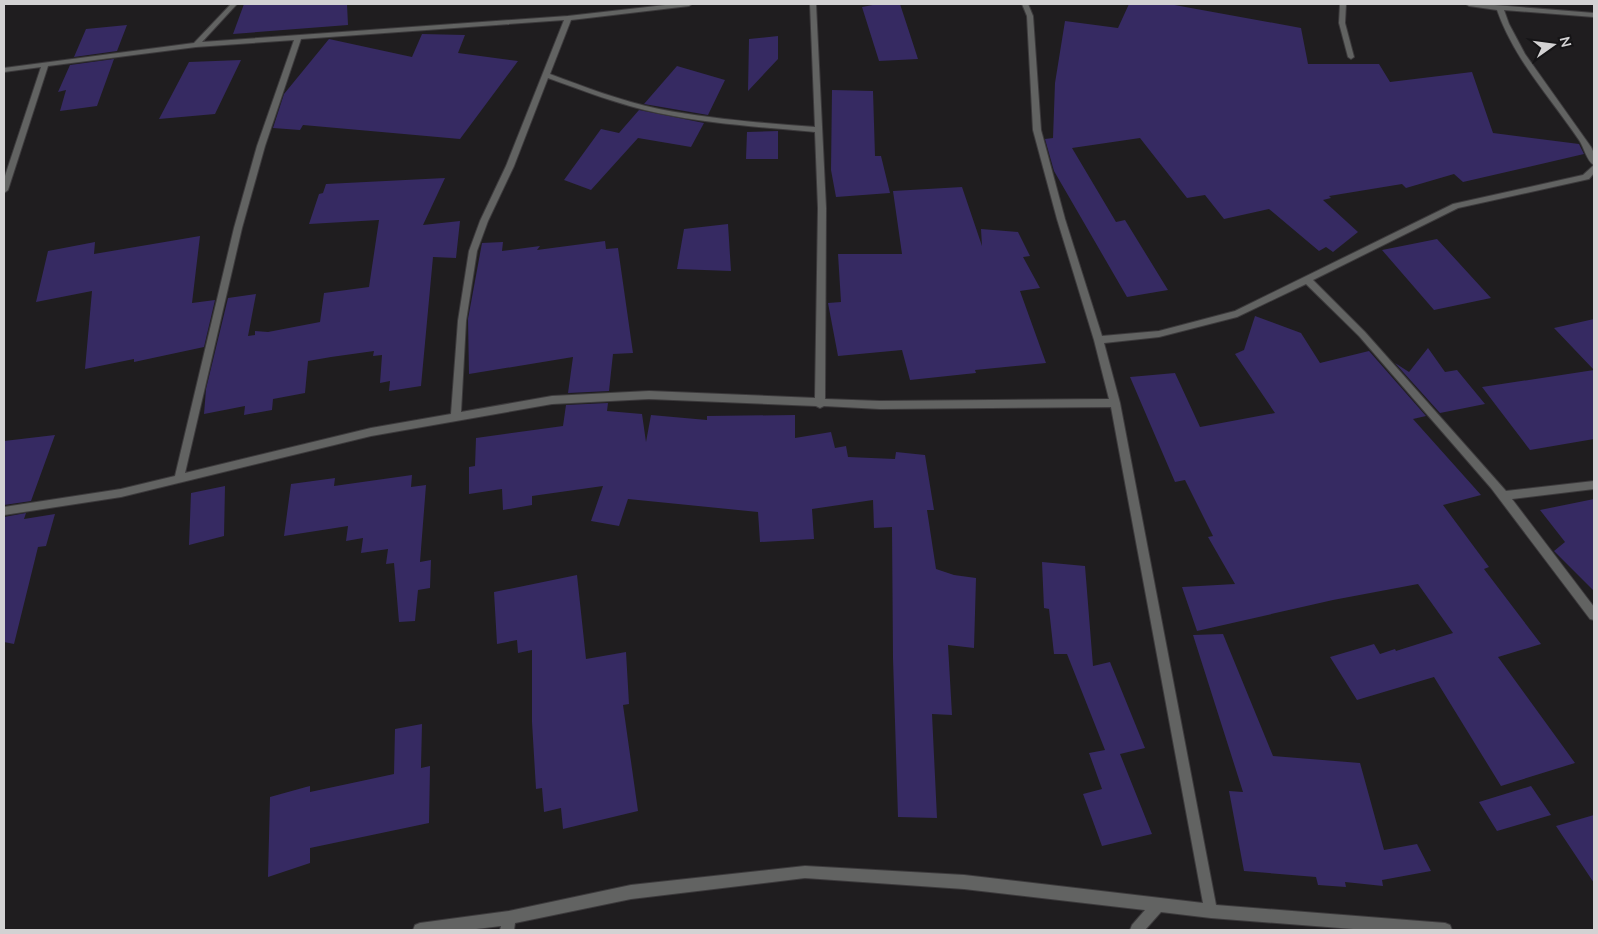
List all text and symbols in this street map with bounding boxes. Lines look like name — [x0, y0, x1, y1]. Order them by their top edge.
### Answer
north arrow — [1528, 20, 1578, 70]
text: N — [1555, 35, 1576, 49]

